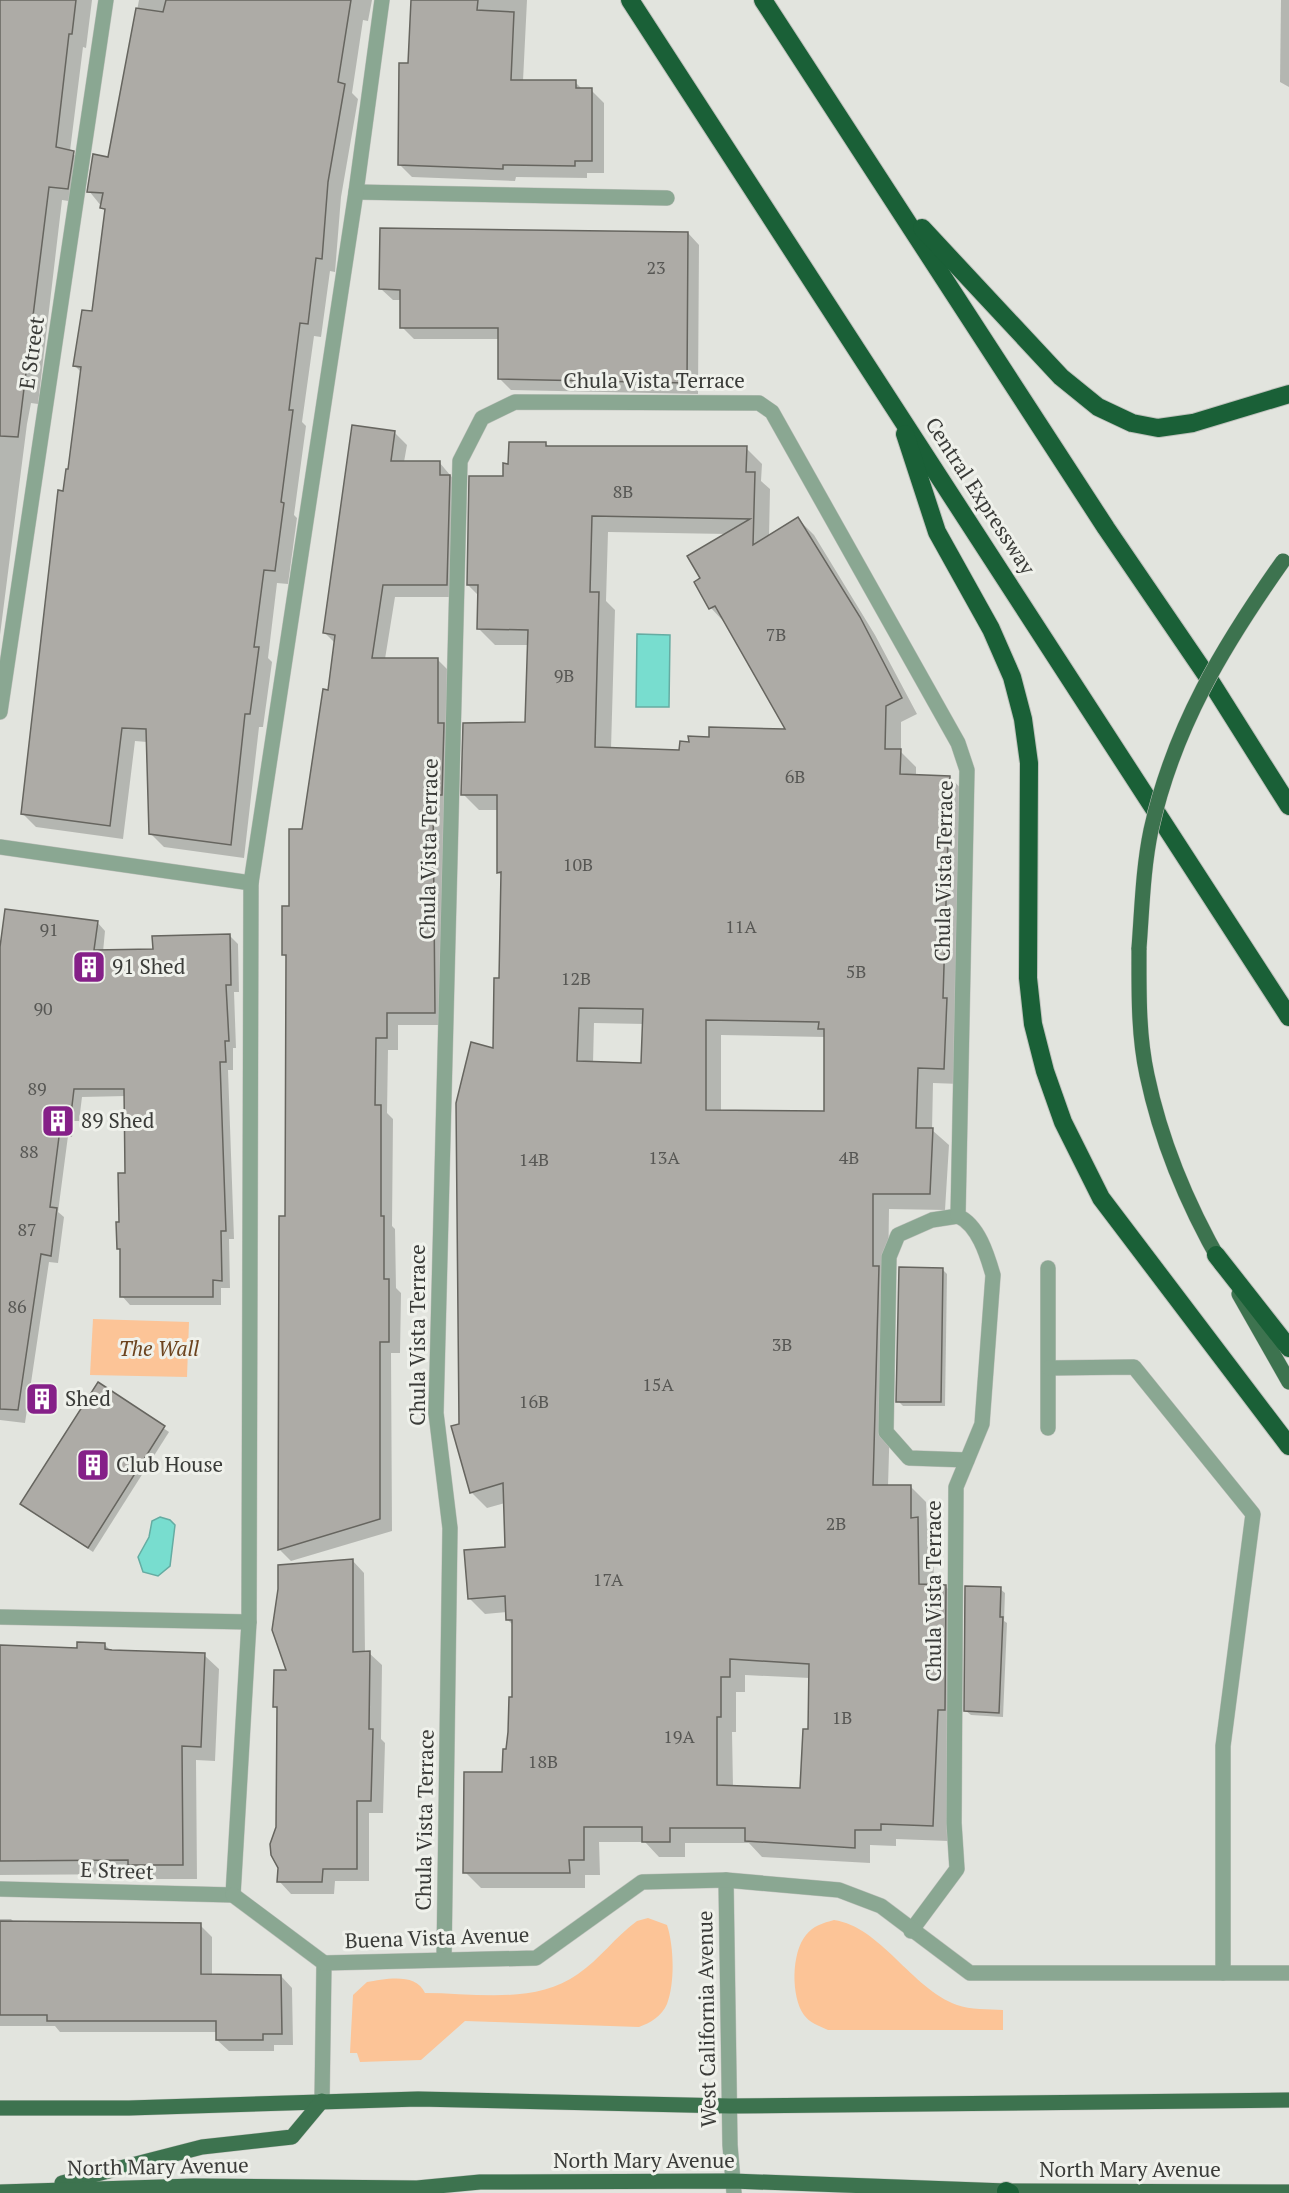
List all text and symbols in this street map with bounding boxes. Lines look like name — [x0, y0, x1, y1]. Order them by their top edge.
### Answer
house number: 23 — [646, 255, 666, 279]
street label: E Street — [12, 314, 50, 391]
street label: Chula Vista Terrace — [563, 366, 745, 394]
street label: Central Expressway — [919, 411, 1042, 580]
house number: 8B — [613, 479, 633, 503]
house number: 7B — [766, 622, 786, 646]
house number: 9B — [554, 663, 574, 687]
street label: Chula Vista Terrace — [412, 758, 444, 940]
house number: 6B — [785, 764, 805, 788]
street label: Chula Vista Terrace — [927, 780, 959, 962]
house number: 10B — [563, 852, 593, 876]
house number: 11A — [725, 914, 757, 938]
house number: 91 — [39, 917, 59, 941]
building icon: 91 Shed — [71, 949, 107, 985]
place label: 91 Shed — [112, 952, 186, 980]
house number: 5B — [846, 959, 866, 983]
house number: 12B — [561, 966, 591, 990]
house number: 90 — [33, 996, 53, 1020]
house number: 89 — [27, 1076, 47, 1100]
building icon: 89 Shed — [40, 1103, 76, 1139]
place label: 89 Shed — [81, 1106, 155, 1134]
house number: 88 — [19, 1139, 39, 1163]
house number: 13A — [648, 1145, 680, 1169]
house number: 4B — [839, 1145, 859, 1169]
house number: 14B — [519, 1147, 549, 1171]
house number: 87 — [17, 1217, 37, 1241]
street label: Chula Vista Terrace — [403, 1244, 431, 1426]
house number: 86 — [7, 1294, 27, 1318]
house number: 3B — [772, 1332, 792, 1356]
park label: The Wall — [119, 1334, 199, 1362]
house number: 15A — [642, 1372, 674, 1396]
building icon: Shed — [24, 1381, 60, 1417]
place label: Shed — [65, 1384, 111, 1412]
house number: 16B — [519, 1389, 549, 1413]
building icon: Club House — [75, 1447, 111, 1483]
place label: Club House — [116, 1450, 223, 1478]
street label: Chula Vista Terrace — [919, 1500, 947, 1682]
house number: 2B — [826, 1511, 846, 1535]
house number: 17A — [593, 1567, 624, 1591]
house number: 1B — [832, 1705, 852, 1729]
house number: 19A — [663, 1724, 695, 1748]
street label: Chula Vista Terrace — [408, 1729, 440, 1911]
house number: 18B — [528, 1749, 558, 1773]
street label: E Street — [80, 1855, 154, 1885]
street label: West California Avenue — [690, 1910, 722, 2128]
street label: Buena Vista Avenue — [344, 1920, 530, 1954]
street label: North Mary Avenue — [553, 2146, 735, 2174]
street label: North Mary Avenue — [67, 2150, 249, 2182]
street label: North Mary Avenue — [1039, 2155, 1221, 2183]

